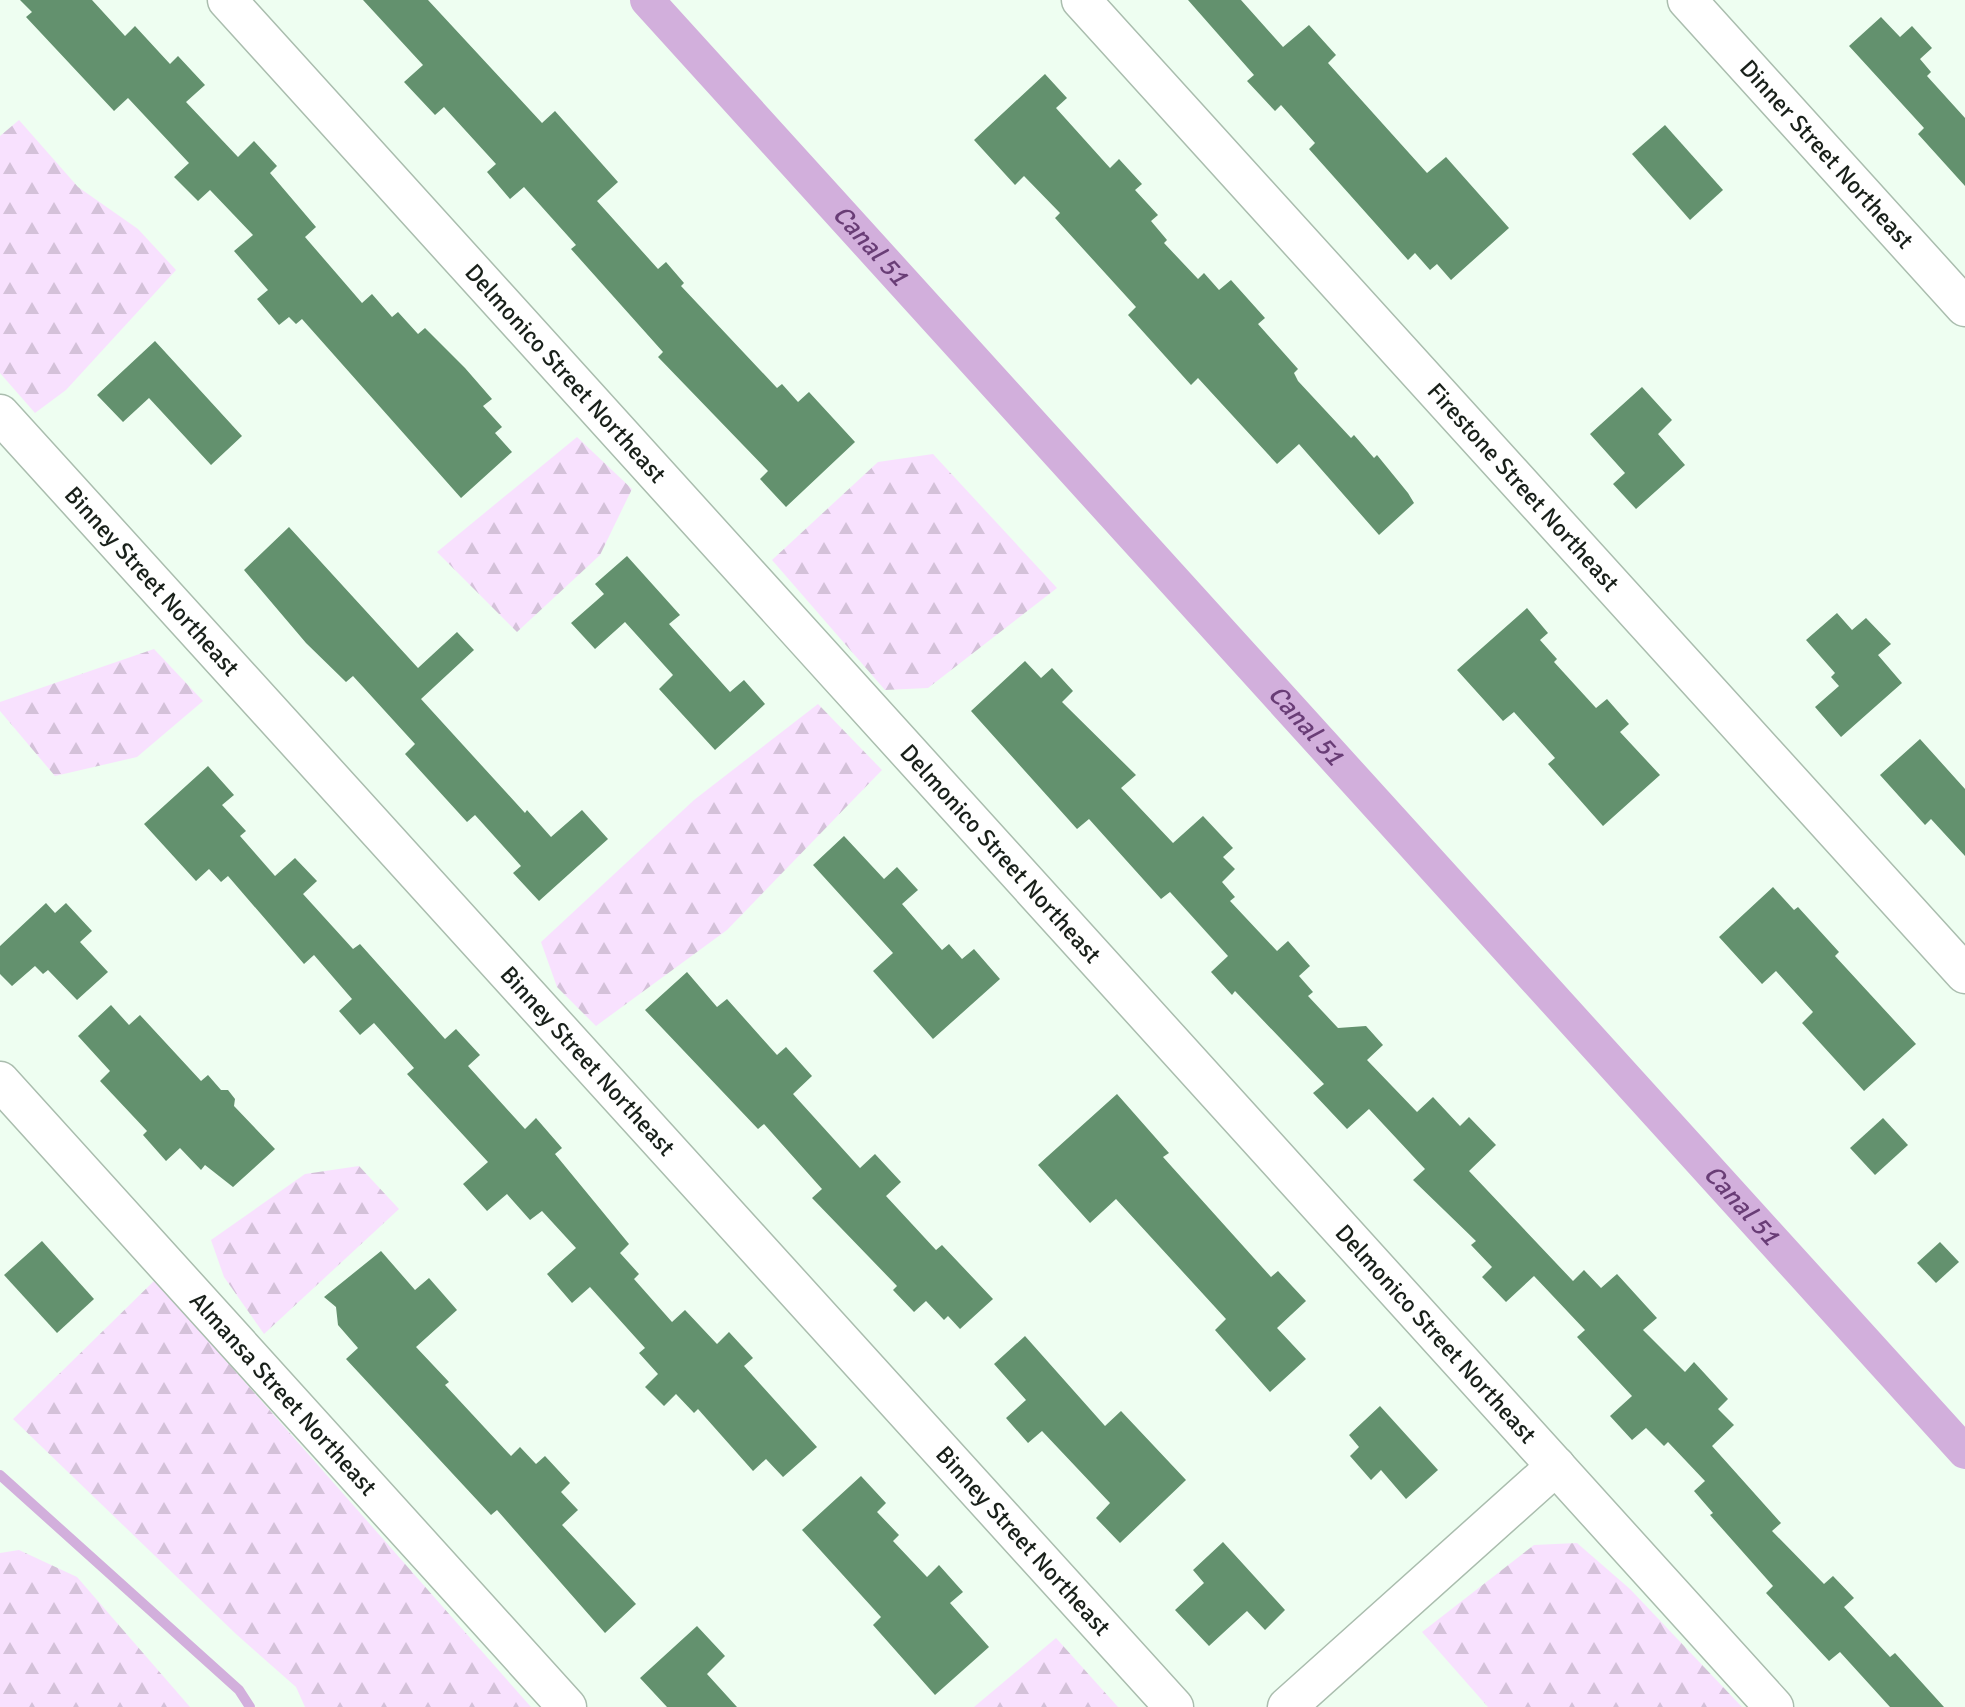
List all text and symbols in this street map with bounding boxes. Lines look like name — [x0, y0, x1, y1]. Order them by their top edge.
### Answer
street label: Dinner Street Northeast — [1733, 53, 1920, 255]
water label: Canal 51 — [826, 199, 915, 293]
street label: Delmonico Street Northeast — [459, 258, 672, 489]
street label: Firestone Street Northeast — [1421, 377, 1626, 598]
street label: Binney Street Northeast — [58, 480, 246, 682]
water label: Canal 51 — [1261, 679, 1350, 773]
street label: Delmonico Street Northeast — [894, 738, 1108, 969]
street label: Binney Street Northeast — [494, 960, 681, 1162]
water label: Canal 51 — [1697, 1159, 1786, 1252]
street label: Delmonico Street Northeast — [1329, 1218, 1543, 1450]
street label: Almansa Street Northeast — [183, 1286, 383, 1502]
street label: Binney Street Northeast — [929, 1440, 1117, 1642]

